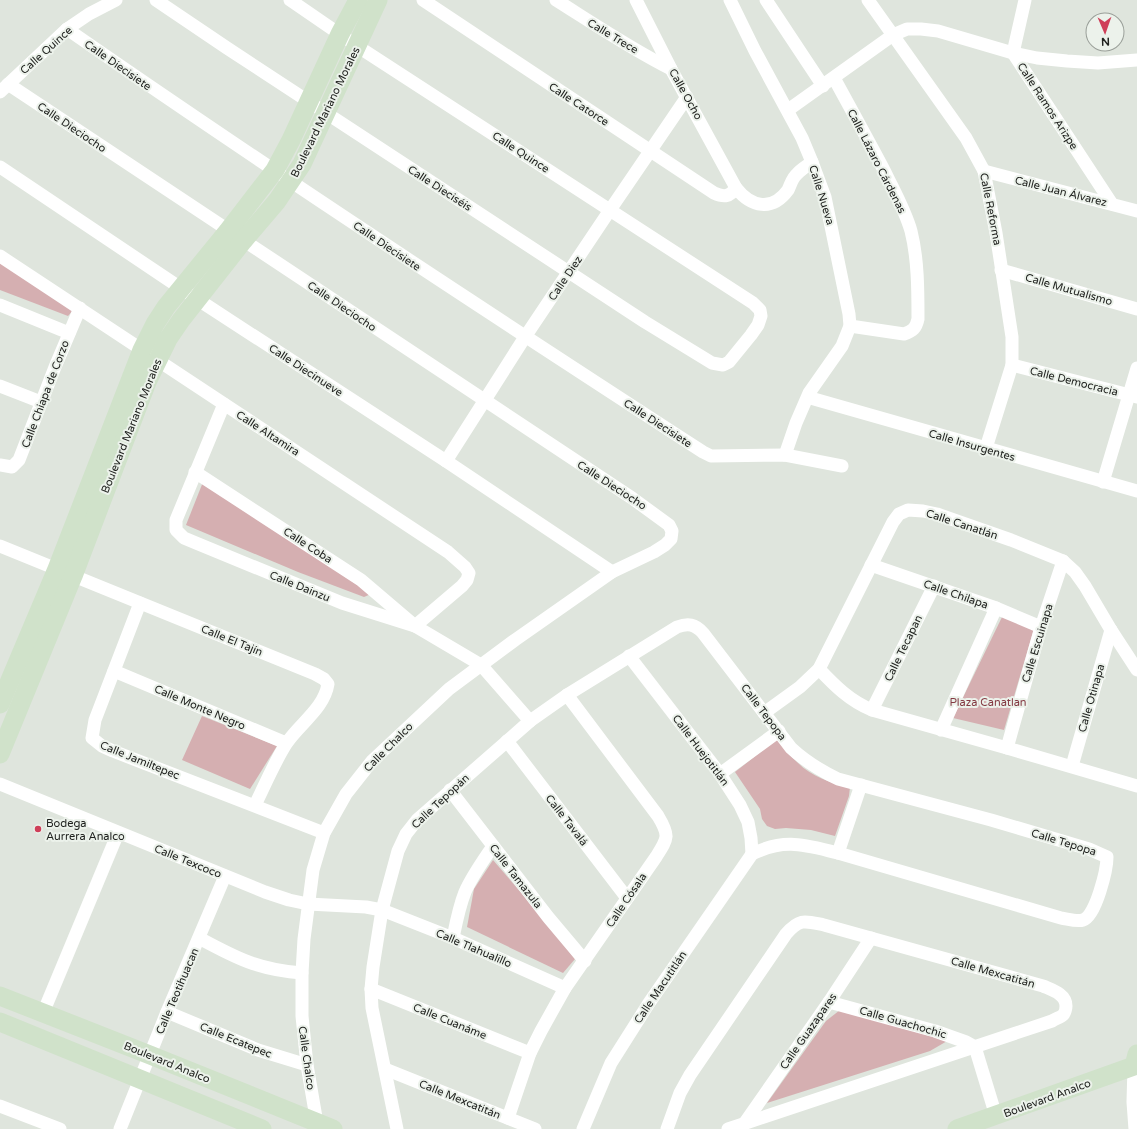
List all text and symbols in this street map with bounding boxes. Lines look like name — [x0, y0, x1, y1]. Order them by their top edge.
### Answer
north arrow — [1085, 12, 1125, 52]
street label: Calle Trece — [585, 16, 640, 57]
street label: Calle Quince — [18, 24, 75, 77]
text: N — [1101, 35, 1110, 48]
street label: Calle Diecisiete — [82, 38, 154, 93]
street label: Boulevard Mariano Morales — [288, 45, 363, 180]
street label: Calle Ramos Arizpe — [1015, 60, 1081, 152]
street label: Calle Ocho — [666, 66, 705, 122]
street label: Calle Catorce — [546, 80, 611, 129]
street label: Calle Dieciocho — [35, 100, 109, 155]
street label: Calle Lázaro Cárdenas — [845, 107, 909, 216]
street label: Calle Quince — [490, 129, 552, 176]
street label: Calle Dieciséis — [405, 163, 474, 214]
street label: Calle Nueva — [806, 164, 837, 227]
street label: Calle Reforma — [977, 172, 1004, 246]
street label: Calle Juan Álvarez — [1013, 173, 1109, 209]
street label: Calle Diecisiete — [350, 219, 423, 274]
street label: Calle Diez — [546, 253, 585, 303]
street label: Calle Mutualismo — [1024, 271, 1114, 308]
street label: Calle Dieciocho — [305, 279, 379, 334]
street label: Calle Chiapa de Corzo — [19, 338, 72, 450]
street label: Calle Diecinueve — [266, 342, 345, 399]
street label: Boulevard Mariano Morales — [99, 357, 164, 495]
street label: Calle Democracia — [1028, 364, 1119, 399]
street label: Calle Diecisiete — [621, 397, 694, 450]
street label: Calle Altamira — [234, 408, 302, 459]
street label: Calle Insurgentes — [927, 427, 1017, 464]
street label: Calle Dieciocho — [575, 458, 649, 513]
street label: Calle Canatlán — [924, 507, 999, 542]
street label: Calle Coba — [281, 525, 335, 566]
street label: Calle Dainzu — [268, 568, 332, 605]
street label: Calle Chilapa — [922, 577, 990, 612]
street label: Calle Escuinapa — [1019, 602, 1056, 684]
street label: Calle Tecapan — [882, 613, 925, 684]
street label: Calle El Tajín — [199, 622, 264, 659]
street label: Calle Otinapa — [1076, 663, 1107, 734]
street label: Calle Tepopa — [738, 681, 789, 743]
street label: Calle Monte Negro — [152, 682, 248, 733]
park label: Plaza Canatlan — [949, 696, 1027, 709]
street label: Calle Huejotitlán — [670, 712, 732, 788]
street label: Calle Chalco — [361, 720, 416, 775]
street label: Calle Jamiltepec — [98, 739, 182, 782]
street label: Calle Tepopán — [409, 771, 472, 831]
street label: Calle Tavalá — [543, 792, 591, 848]
place label: Bodega Aurrera Analco — [46, 817, 125, 843]
marker: Bodega Aurrera Analco — [33, 824, 43, 834]
street label: Calle Tepopa — [1030, 826, 1098, 859]
street label: Calle Texcoco — [152, 842, 224, 881]
street label: Calle Tamazula — [487, 842, 545, 911]
street label: Calle Cósala — [603, 871, 649, 930]
street label: Calle Tlahualillo — [434, 927, 514, 970]
street label: Calle Teotihuacan — [153, 946, 202, 1036]
street label: Calle Macutitlán — [631, 949, 689, 1026]
street label: Calle Mexcatitán — [949, 954, 1036, 991]
street label: Calle Guazapares — [777, 991, 840, 1072]
street label: Calle Cuanáme — [411, 1001, 488, 1042]
street label: Calle Guachochic — [858, 1004, 948, 1041]
street label: Calle Ecatepec — [198, 1020, 274, 1061]
street label: Calle Chalco — [296, 1025, 317, 1091]
street label: Boulevard Analco — [122, 1039, 212, 1086]
street label: Calle Mexcatitán — [417, 1077, 502, 1122]
street label: Boulevard Analco — [1002, 1077, 1093, 1120]

